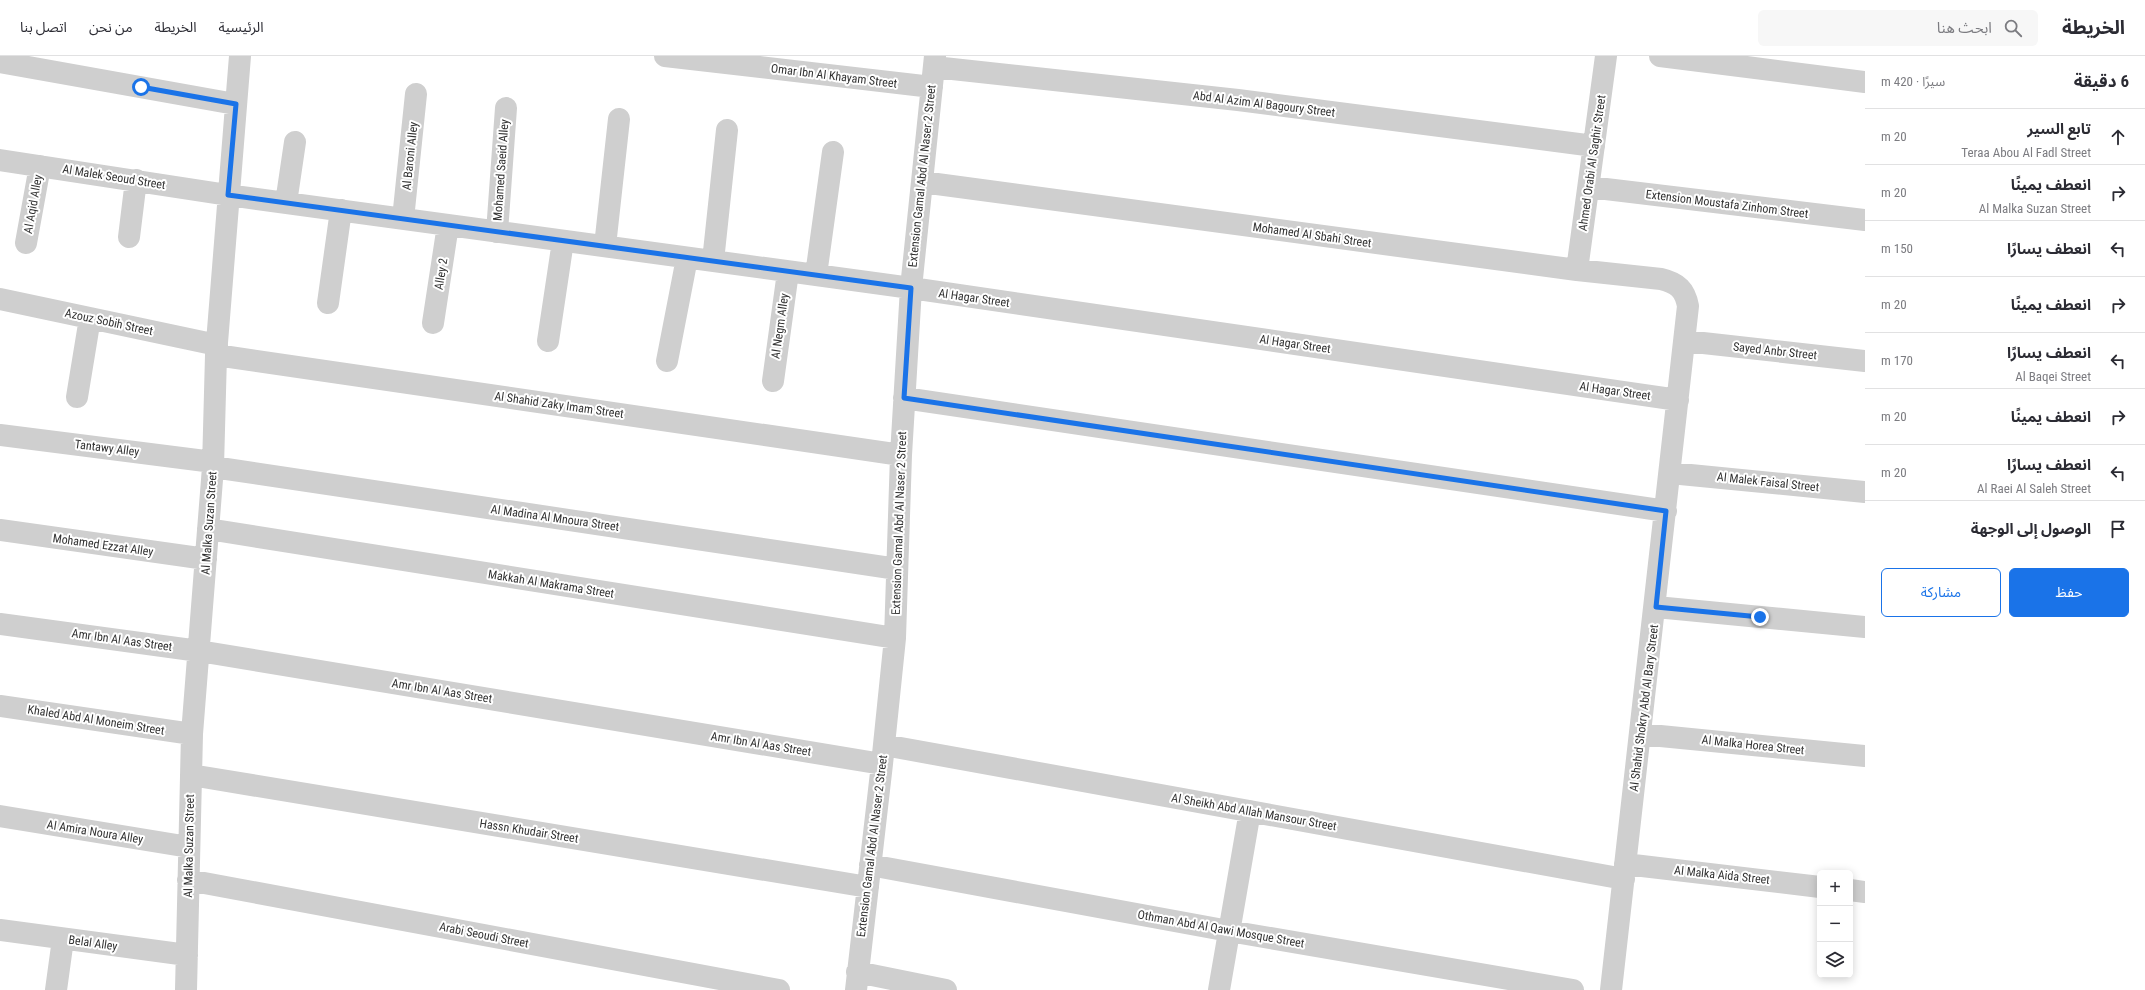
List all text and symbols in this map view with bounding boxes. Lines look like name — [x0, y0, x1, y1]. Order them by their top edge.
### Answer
search box — [1758, 10, 2038, 46]
text: الخريطة — [2062, 16, 2125, 39]
icon: search — [2002, 17, 2024, 39]
text: اتصل بنا — [20, 19, 67, 35]
text: من نحن — [89, 19, 133, 35]
text: الخريطة — [155, 19, 197, 35]
text: الرئيسية — [219, 19, 264, 35]
text: ابحث هنا — [1937, 19, 1992, 37]
street label: Omar Ibn Al Khayam Street — [770, 61, 898, 91]
text: 6 دقيقة — [2074, 71, 2129, 91]
text: سيرًا · 420 m — [1881, 74, 1945, 89]
route start — [132, 78, 150, 96]
street label: Extension Gamal Abd Al Naser 2 Street — [905, 84, 939, 268]
street label: Abd Al Azim Al Bagoury Street — [1192, 88, 1336, 120]
street label: Ahmed Orabi Al Saghir Street — [1576, 94, 1609, 232]
street label: Mohamed Saeid Alley — [490, 119, 512, 221]
text: تابع السير — [2027, 120, 2091, 138]
street label: Al Baroni Alley — [399, 121, 421, 191]
icon: ahead — [2107, 126, 2129, 148]
text: 20 m — [1881, 129, 1907, 144]
text: Teraa Abou Al Fadl Street — [1961, 145, 2091, 160]
street label: Al Malek Seoud Street — [61, 162, 167, 192]
street label: Al Aqid Alley — [21, 173, 45, 235]
text: انعطف يمينًا — [2011, 176, 2091, 194]
icon: right — [2107, 182, 2129, 204]
text: 20 m — [1881, 185, 1907, 200]
street label: Extension Moustafa Zinhom Street — [1645, 187, 1809, 221]
text: Al Malka Suzan Street — [1979, 201, 2091, 216]
street label: Mohamed Al Sbahi Street — [1252, 220, 1373, 250]
icon: left — [2107, 238, 2129, 260]
text: انعطف يسارًا — [2007, 240, 2091, 258]
text: 150 m — [1881, 241, 1913, 256]
street label: Alley 2 — [432, 257, 450, 291]
street label: Al Hagar Street — [937, 286, 1011, 310]
street label: Al Negm Alley — [768, 292, 792, 360]
icon: right — [2107, 294, 2129, 316]
text: انعطف يمينًا — [2011, 296, 2091, 314]
text: 20 m — [1881, 297, 1907, 312]
street label: Azouz Sobih Street — [64, 306, 155, 338]
street label: Al Hagar Street — [1258, 332, 1332, 356]
street label: Sayed Anbr Street — [1732, 340, 1818, 362]
text: انعطف يسارًا — [2007, 344, 2091, 362]
icon: left — [2107, 350, 2129, 372]
text: 170 m — [1881, 353, 1913, 368]
text: Al Baqei Street — [2015, 369, 2091, 384]
street label: Al Hagar Street — [1578, 379, 1652, 403]
street label: Al Shahid Zaky Imam Street — [493, 389, 625, 421]
icon: right — [2107, 406, 2129, 428]
text: انعطف يمينًا — [2011, 408, 2091, 426]
text: 20 m — [1881, 409, 1907, 424]
street label: Extension Gamal Abd Al Naser 2 Street — [889, 431, 909, 615]
street label: Tantawy Alley — [74, 437, 140, 459]
text: انعطف يسارًا — [2007, 456, 2091, 474]
icon: left — [2107, 462, 2129, 484]
text: 20 m — [1881, 465, 1907, 480]
street label: Al Malka Suzan Street — [198, 470, 220, 575]
street label: Al Malek Faisal Street — [1716, 470, 1820, 494]
text: Al Raei Al Saleh Street — [1977, 481, 2091, 496]
street label: Al Madina Al Mnoura Street — [490, 502, 621, 534]
icon: arrive — [2107, 518, 2129, 540]
text: الوصول إلى الوجهة — [1971, 520, 2091, 538]
street label: Mohamed Ezzat Alley — [52, 531, 154, 559]
street label: Makkah Al Makrama Street — [487, 567, 615, 601]
button: مشاركة — [1881, 568, 2001, 617]
button: حفظ — [2009, 568, 2129, 617]
route end — [1751, 608, 1769, 626]
street label: Al Shahid Shokry Abd Al Bary Street — [1627, 623, 1661, 792]
street label: Amr Ibn Al Aas Street — [71, 626, 174, 654]
street label: Amr Ibn Al Aas Street — [391, 676, 494, 706]
street label: Khaled Abd Al Moneim Street — [27, 702, 166, 738]
street label: Amr Ibn Al Aas Street — [710, 729, 813, 759]
street label: Al Malka Horea Street — [1701, 733, 1805, 757]
street label: Extension Gamal Abd Al Naser 2 Street — [854, 754, 890, 938]
street label: Al Sheikh Abd Allah Mansour Street — [1170, 791, 1338, 834]
street label: Al Malka Suzan Street — [181, 794, 197, 898]
street label: Hassn Khudair Street — [479, 816, 580, 846]
street label: Al Amira Noura Alley — [46, 817, 144, 847]
street label: Al Malka Aida Street — [1673, 863, 1771, 887]
map controls — [1817, 870, 1853, 978]
button: + — [1817, 870, 1853, 906]
button: − — [1817, 906, 1853, 942]
street label: Othman Abd Al Qawi Mosque Street — [1137, 907, 1306, 951]
street label: Arabi Seoudi Street — [438, 919, 530, 951]
street label: Belal Alley — [68, 933, 118, 953]
button: layers — [1817, 942, 1853, 978]

